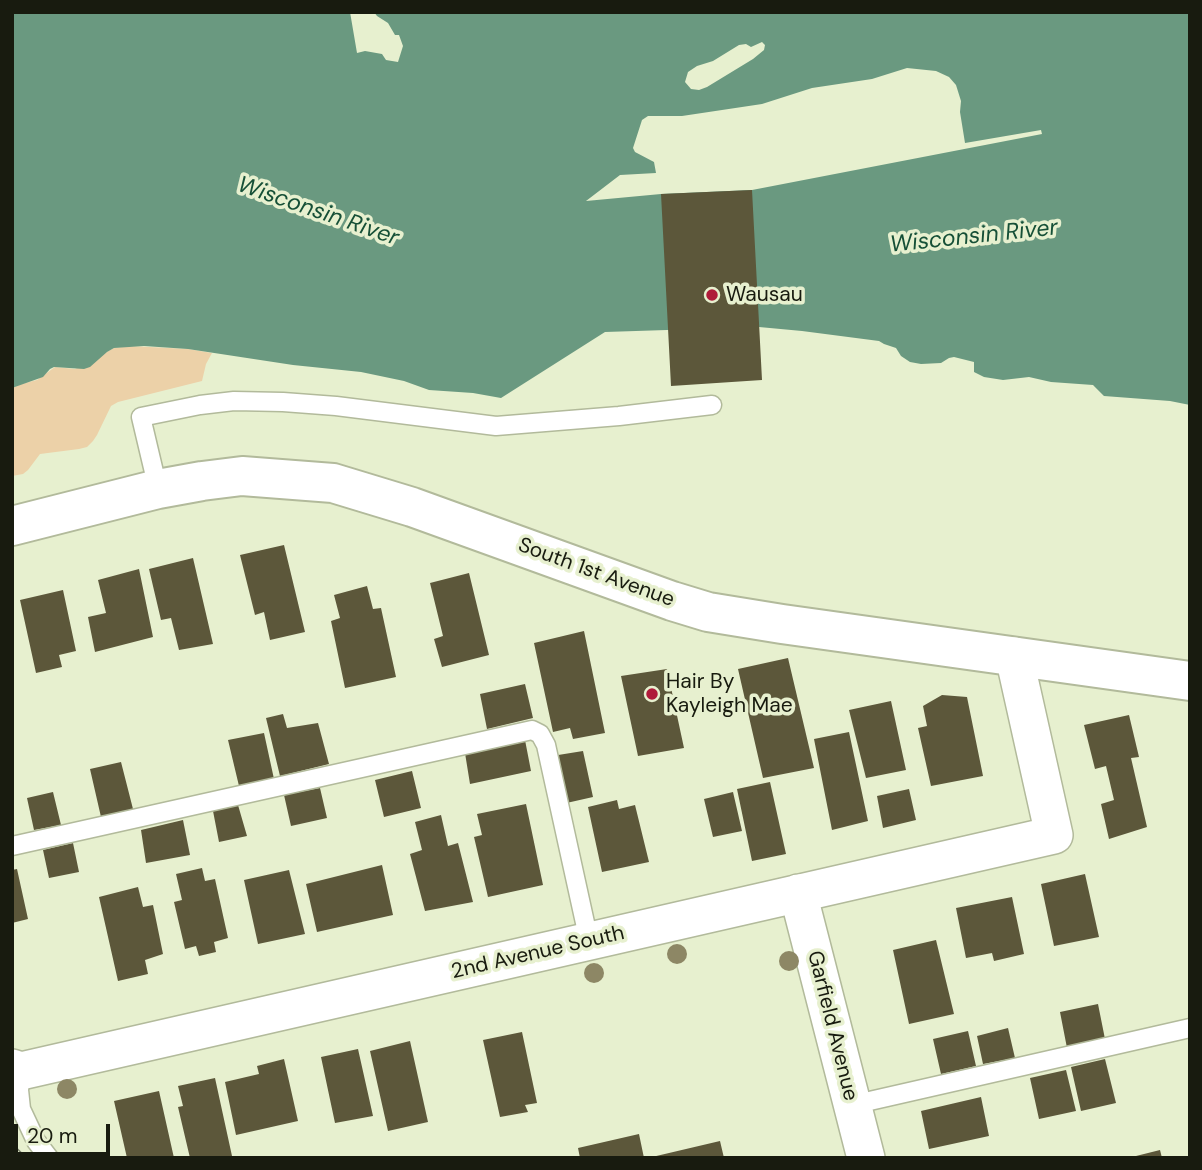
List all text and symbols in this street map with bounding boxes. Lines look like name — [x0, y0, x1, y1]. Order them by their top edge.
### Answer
water label: Wisconsin River — [234, 171, 402, 253]
water label: Wisconsin River — [889, 214, 1059, 260]
place label: Wausau — [726, 282, 803, 308]
marker: Wausau — [704, 287, 720, 303]
street label: South 1st Avenue — [514, 533, 678, 613]
place label: Hair By Kayleigh Mae — [666, 669, 793, 719]
marker: Hair By Kayleigh Mae — [644, 686, 660, 702]
street label: 2nd Avenue South — [449, 921, 627, 985]
street label: Garfield Avenue — [801, 948, 863, 1104]
scale bar — [18, 1110, 114, 1154]
text: 20 m — [27, 1122, 78, 1150]

